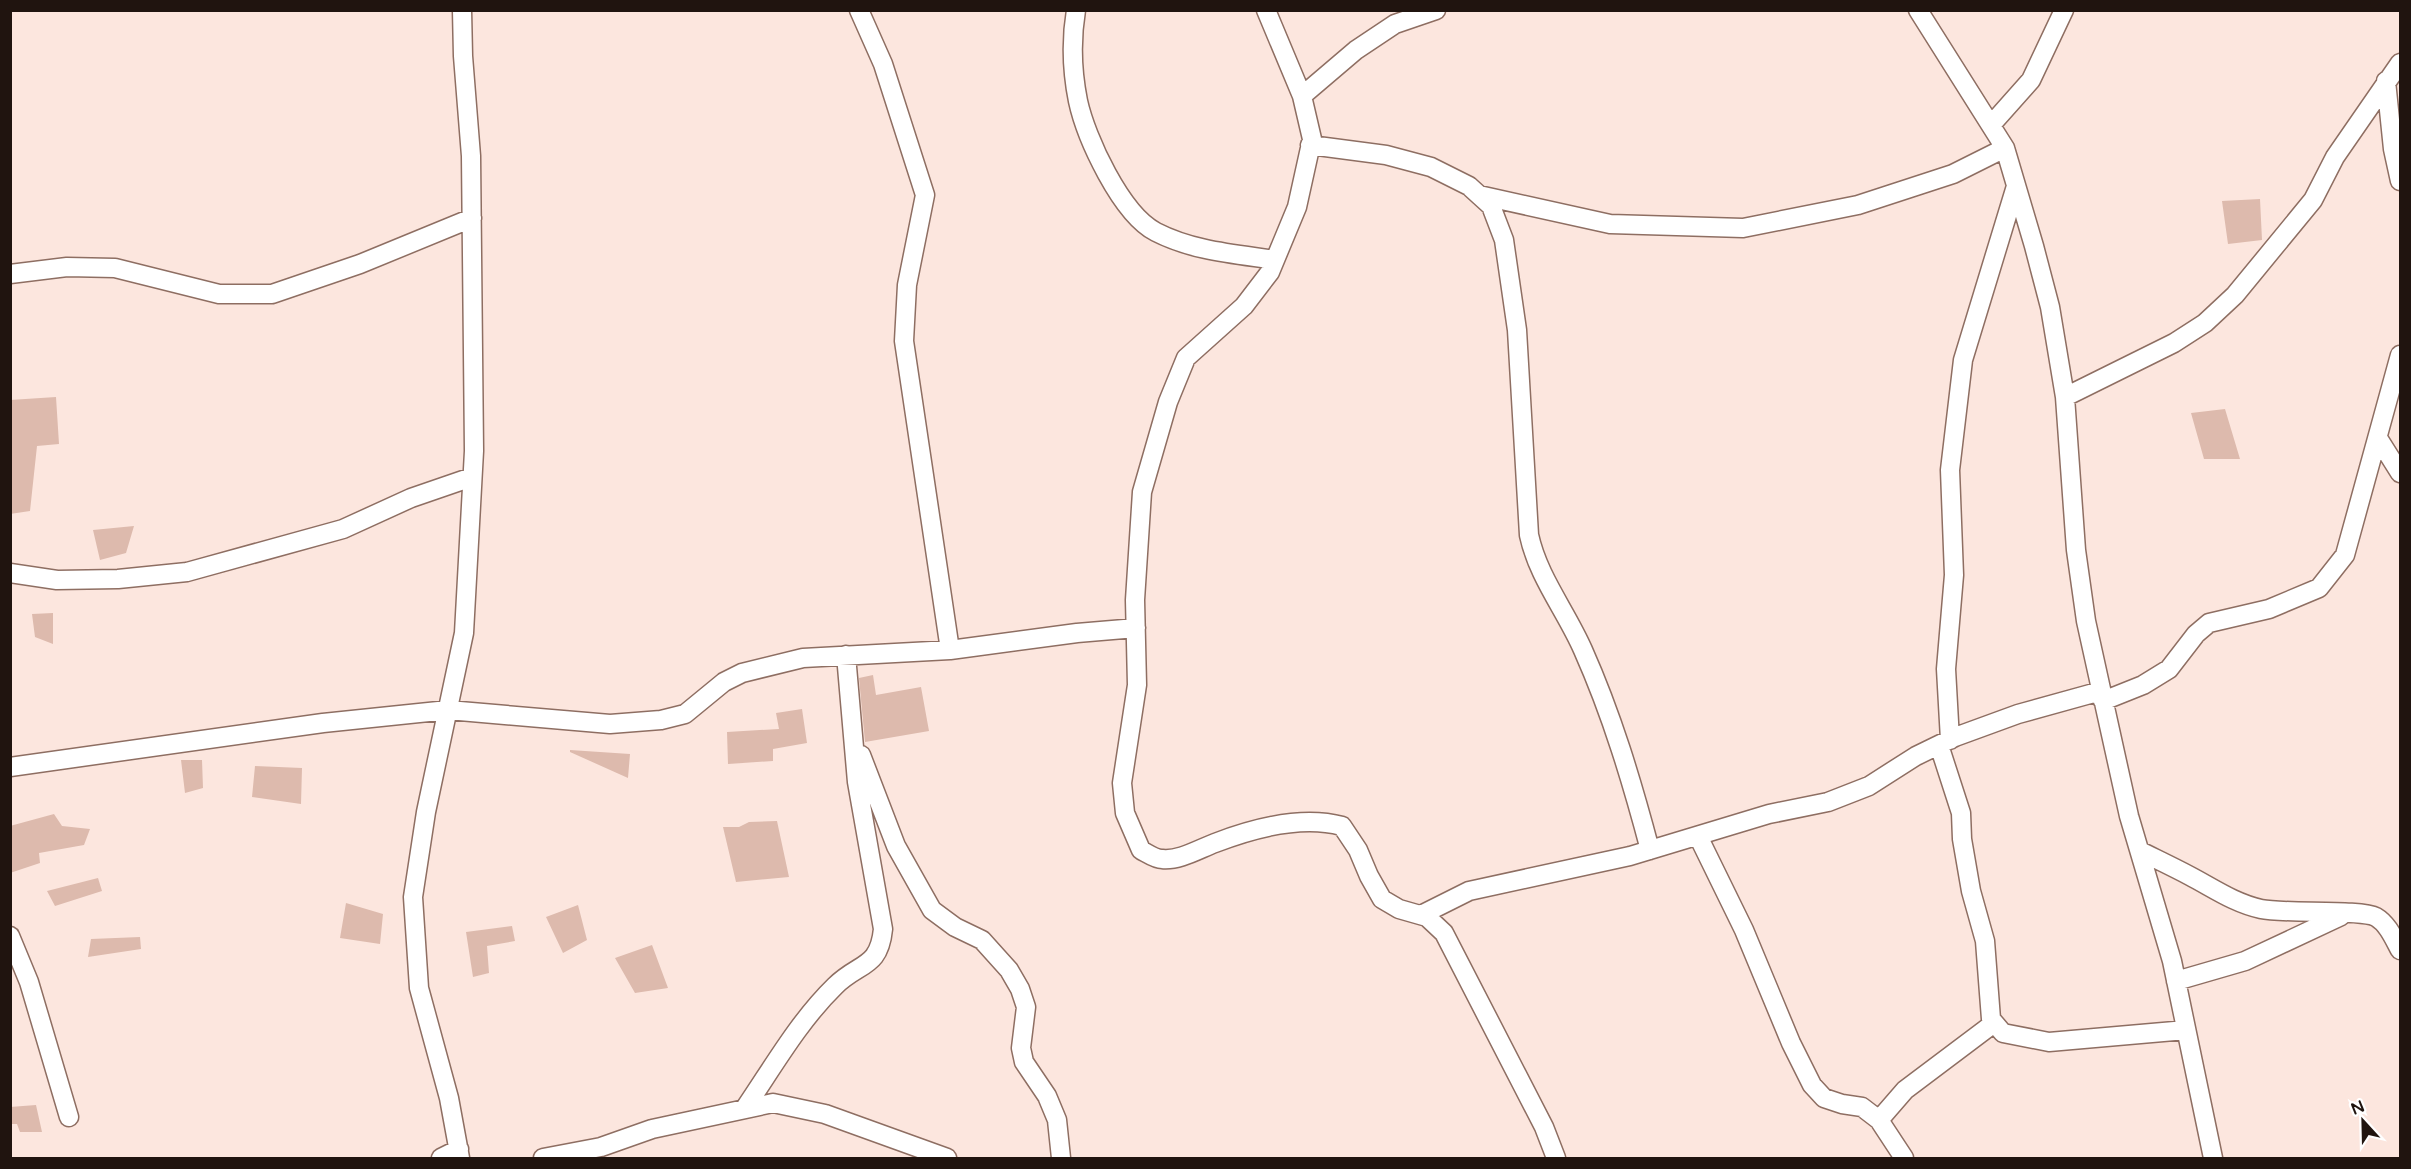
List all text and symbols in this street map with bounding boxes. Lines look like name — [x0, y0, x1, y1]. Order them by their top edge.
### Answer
north arrow — [2333, 1091, 2393, 1151]
text: N — [2348, 1096, 2367, 1120]

